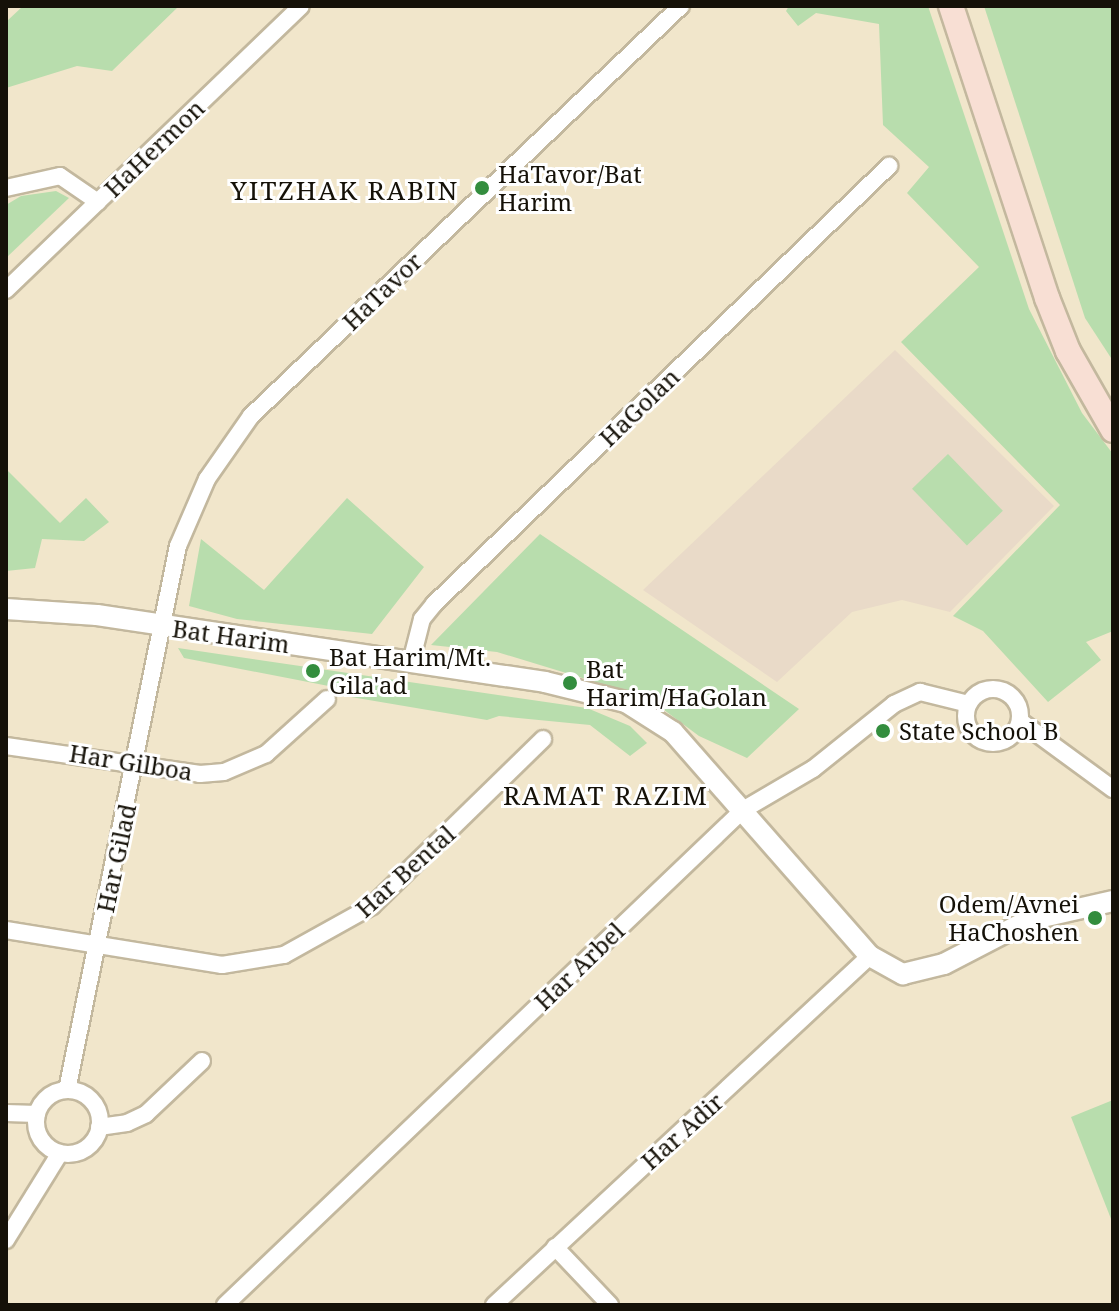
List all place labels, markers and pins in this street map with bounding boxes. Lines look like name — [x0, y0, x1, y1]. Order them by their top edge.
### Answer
place label: HaTavor/Bat Harim — [498, 160, 642, 216]
marker: HaTavor/Bat Harim — [473, 179, 491, 197]
place label: Bat Harim/Mt. Gila'ad — [329, 643, 491, 699]
place label: Bat Harim/HaGolan — [586, 655, 767, 711]
marker: Bat Harim/Mt. Gila'ad — [304, 662, 322, 680]
marker: Bat Harim/HaGolan — [561, 674, 579, 692]
place label: State School B — [899, 717, 1059, 745]
marker: State School B — [874, 722, 892, 740]
place label: Odem/Avnei HaChoshen — [939, 890, 1079, 946]
marker: Odem/Avnei HaChoshen — [1086, 909, 1104, 927]

